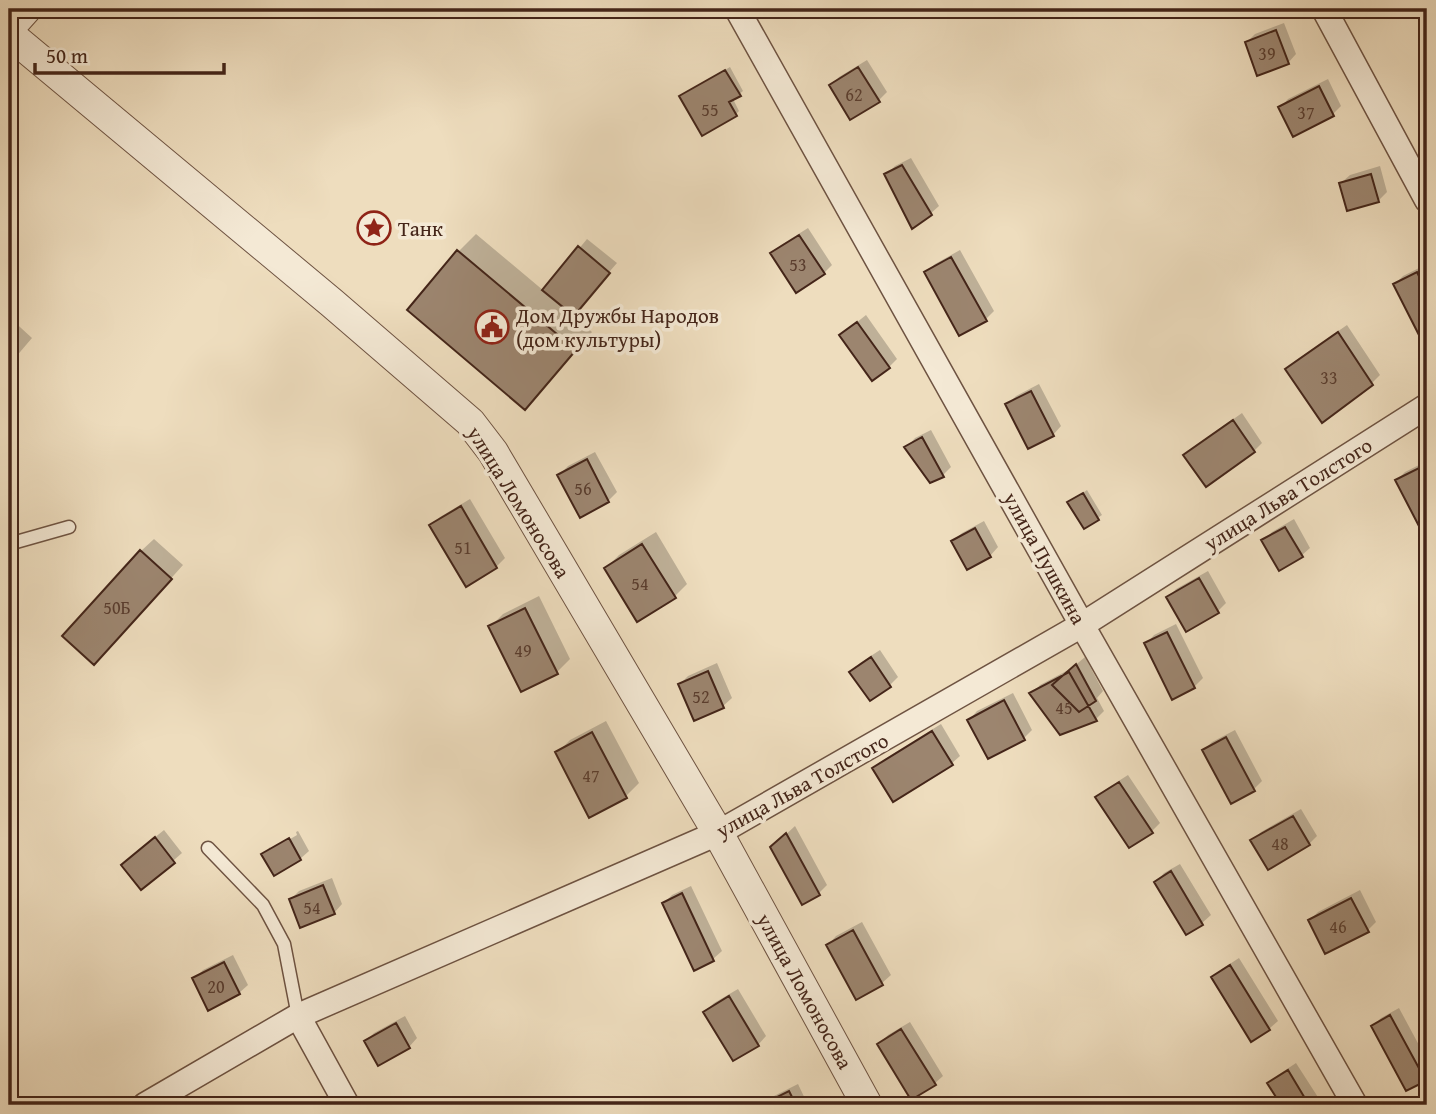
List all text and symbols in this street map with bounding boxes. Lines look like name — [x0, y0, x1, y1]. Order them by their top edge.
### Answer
scale bar — [35, 32, 224, 76]
text: 50 m — [46, 40, 88, 71]
house number: 39 — [1258, 40, 1276, 67]
house number: 62 — [845, 81, 863, 108]
house number: 55 — [701, 96, 719, 123]
house number: 37 — [1297, 99, 1315, 126]
place icon: Танк — [355, 209, 393, 247]
place label: Танк — [398, 213, 443, 244]
house number: 53 — [789, 251, 807, 278]
place label: Дом Дружбы Народов (дом культуры) — [515, 300, 719, 355]
public building icon: Дом Дружбы Народов (дом культуры) — [473, 308, 511, 346]
house number: 33 — [1320, 364, 1338, 391]
street label: улица Ломоносова — [459, 419, 578, 584]
street label: улица Льва Толстого — [1197, 430, 1378, 559]
house number: 56 — [574, 475, 592, 502]
street label: улица Пушкина — [995, 485, 1094, 630]
house number: 51 — [454, 534, 472, 561]
house number: 54 — [631, 570, 649, 597]
house number: 50Б — [103, 594, 131, 621]
house number: 49 — [514, 637, 532, 664]
house number: 52 — [692, 683, 710, 710]
house number: 45 — [1055, 694, 1073, 721]
street label: улица Льва Толстого — [709, 725, 894, 846]
house number: 47 — [582, 762, 600, 789]
house number: 48 — [1271, 830, 1289, 857]
house number: 54 — [303, 894, 321, 921]
street label: улица Ломоносова — [749, 906, 861, 1075]
house number: 46 — [1329, 913, 1347, 940]
house number: 20 — [207, 973, 225, 1000]

